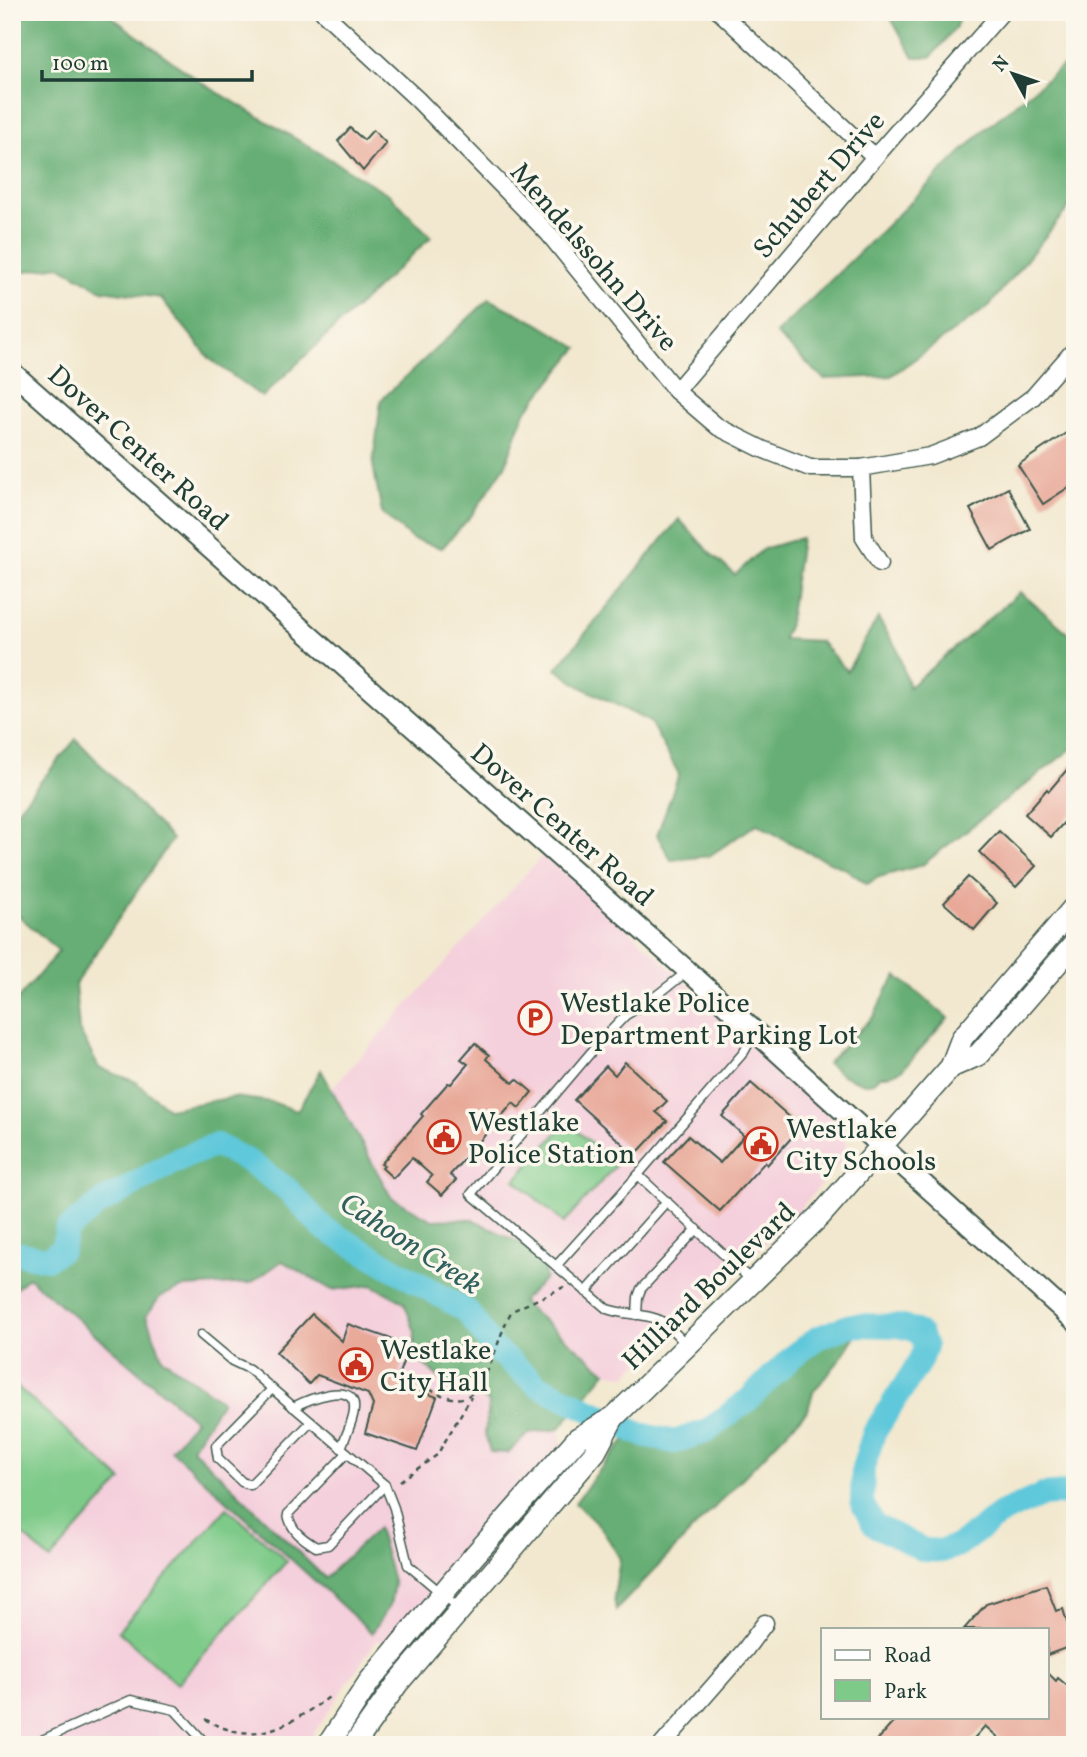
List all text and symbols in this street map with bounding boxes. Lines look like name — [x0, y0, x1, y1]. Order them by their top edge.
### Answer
scale bar — [42, 38, 252, 82]
north arrow — [978, 38, 1048, 108]
text: 100 m — [52, 50, 109, 79]
text: N — [987, 51, 1016, 78]
street label: Schubert Drive — [745, 103, 895, 268]
street label: Mendelssohn Drive — [500, 155, 686, 361]
street label: Dover Center Road — [38, 357, 237, 541]
street label: Dover Center Road — [461, 735, 662, 917]
place label: Westlake Police Department Parking Lot — [560, 985, 858, 1056]
parking icon: Westlake Police Department Parking Lot — [516, 999, 554, 1037]
place label: Westlake Police Station — [468, 1104, 635, 1175]
place label: Westlake City Schools — [786, 1111, 936, 1182]
public building icon: Westlake Police Station — [425, 1118, 463, 1156]
public building icon: Westlake City Schools — [742, 1125, 780, 1163]
water label: Cahoon Creek — [331, 1183, 489, 1306]
street label: Hilliard Boulevard — [614, 1194, 805, 1380]
place label: Westlake City Hall — [380, 1332, 491, 1403]
public building icon: Westlake City Hall — [337, 1346, 375, 1384]
legend — [821, 1628, 1048, 1718]
text: Road — [884, 1642, 931, 1671]
text: Park — [884, 1678, 927, 1707]

